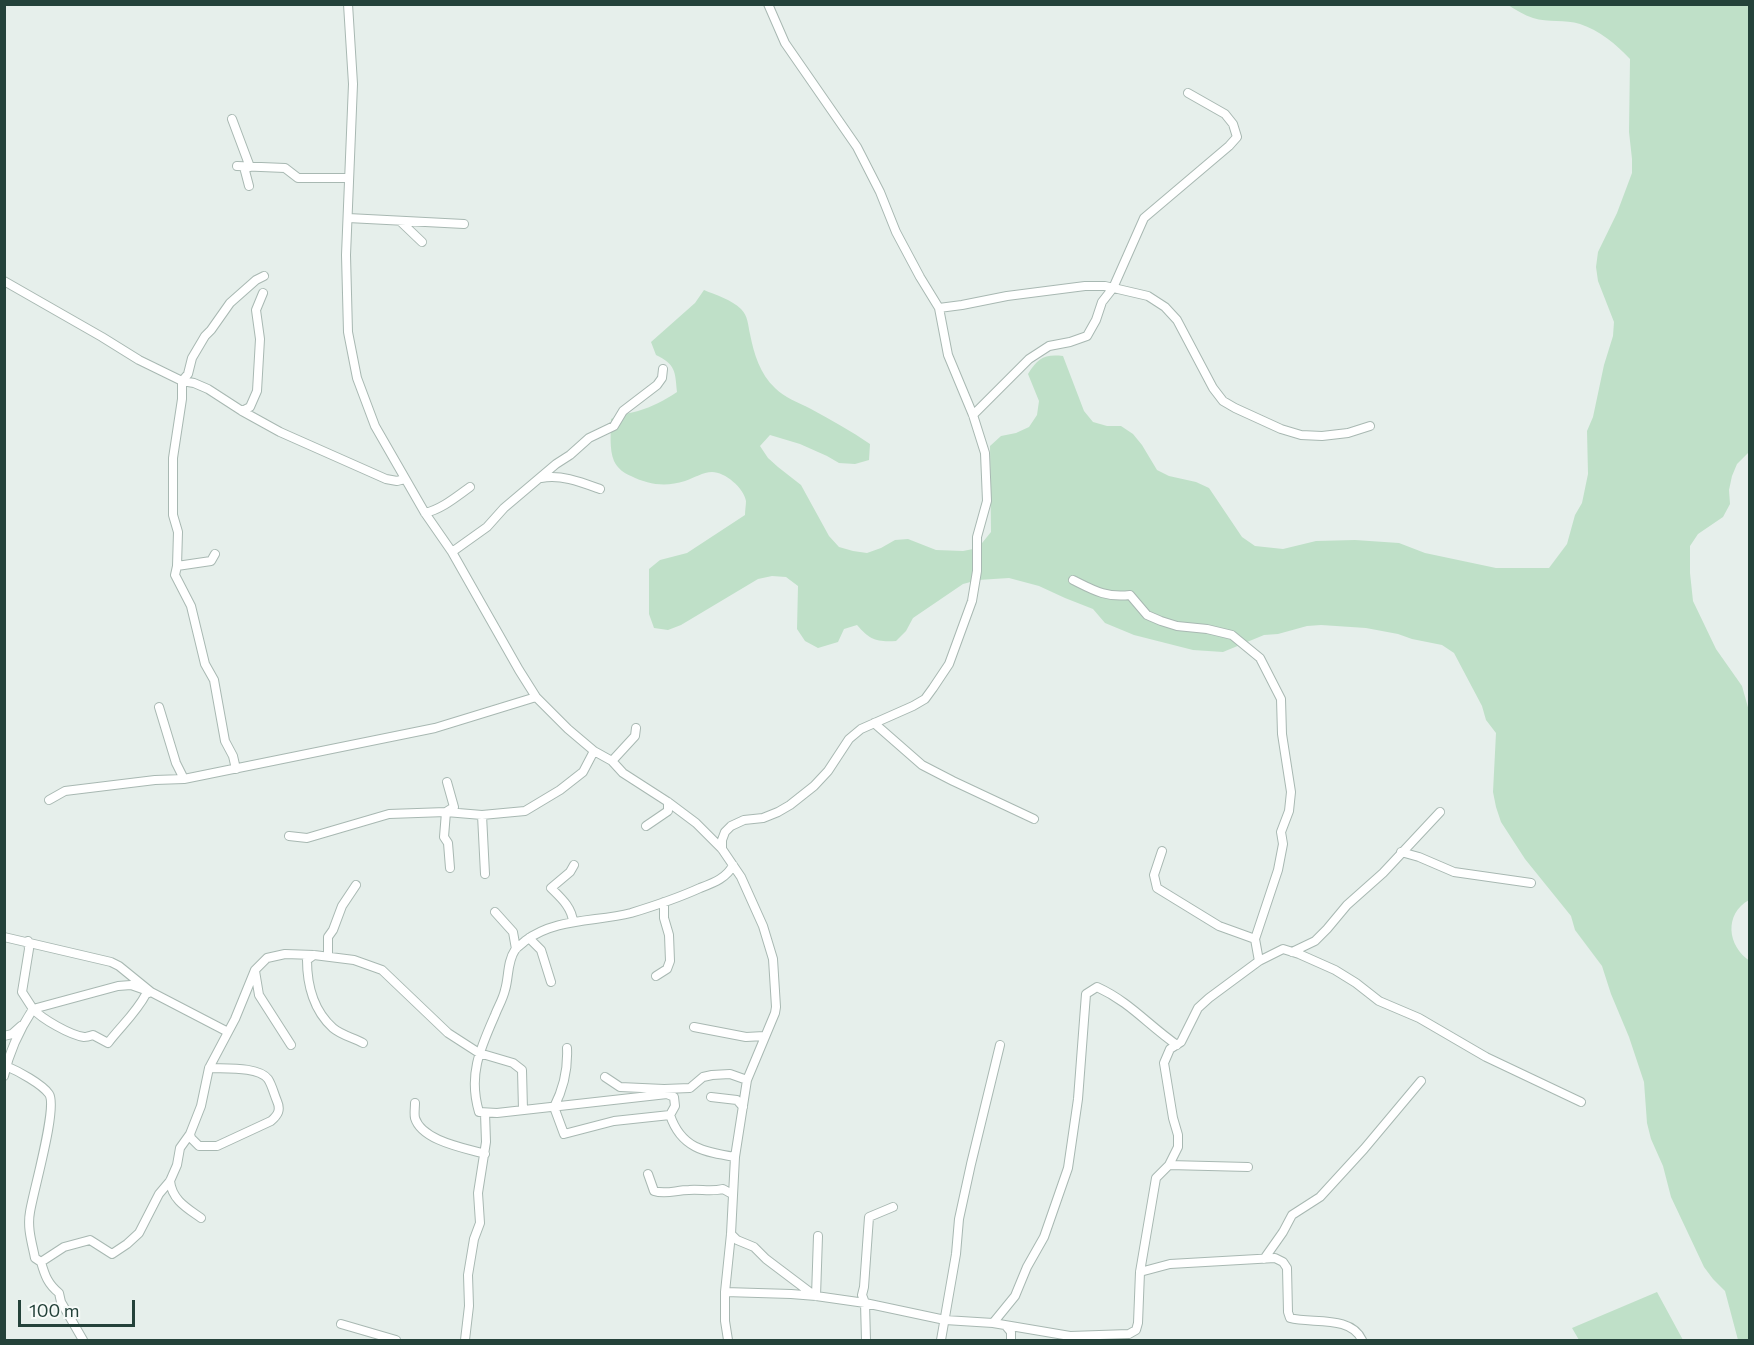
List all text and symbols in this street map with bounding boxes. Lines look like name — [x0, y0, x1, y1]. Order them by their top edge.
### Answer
scale bar — [21, 1288, 138, 1326]
text: 100 m — [29, 1299, 79, 1321]

